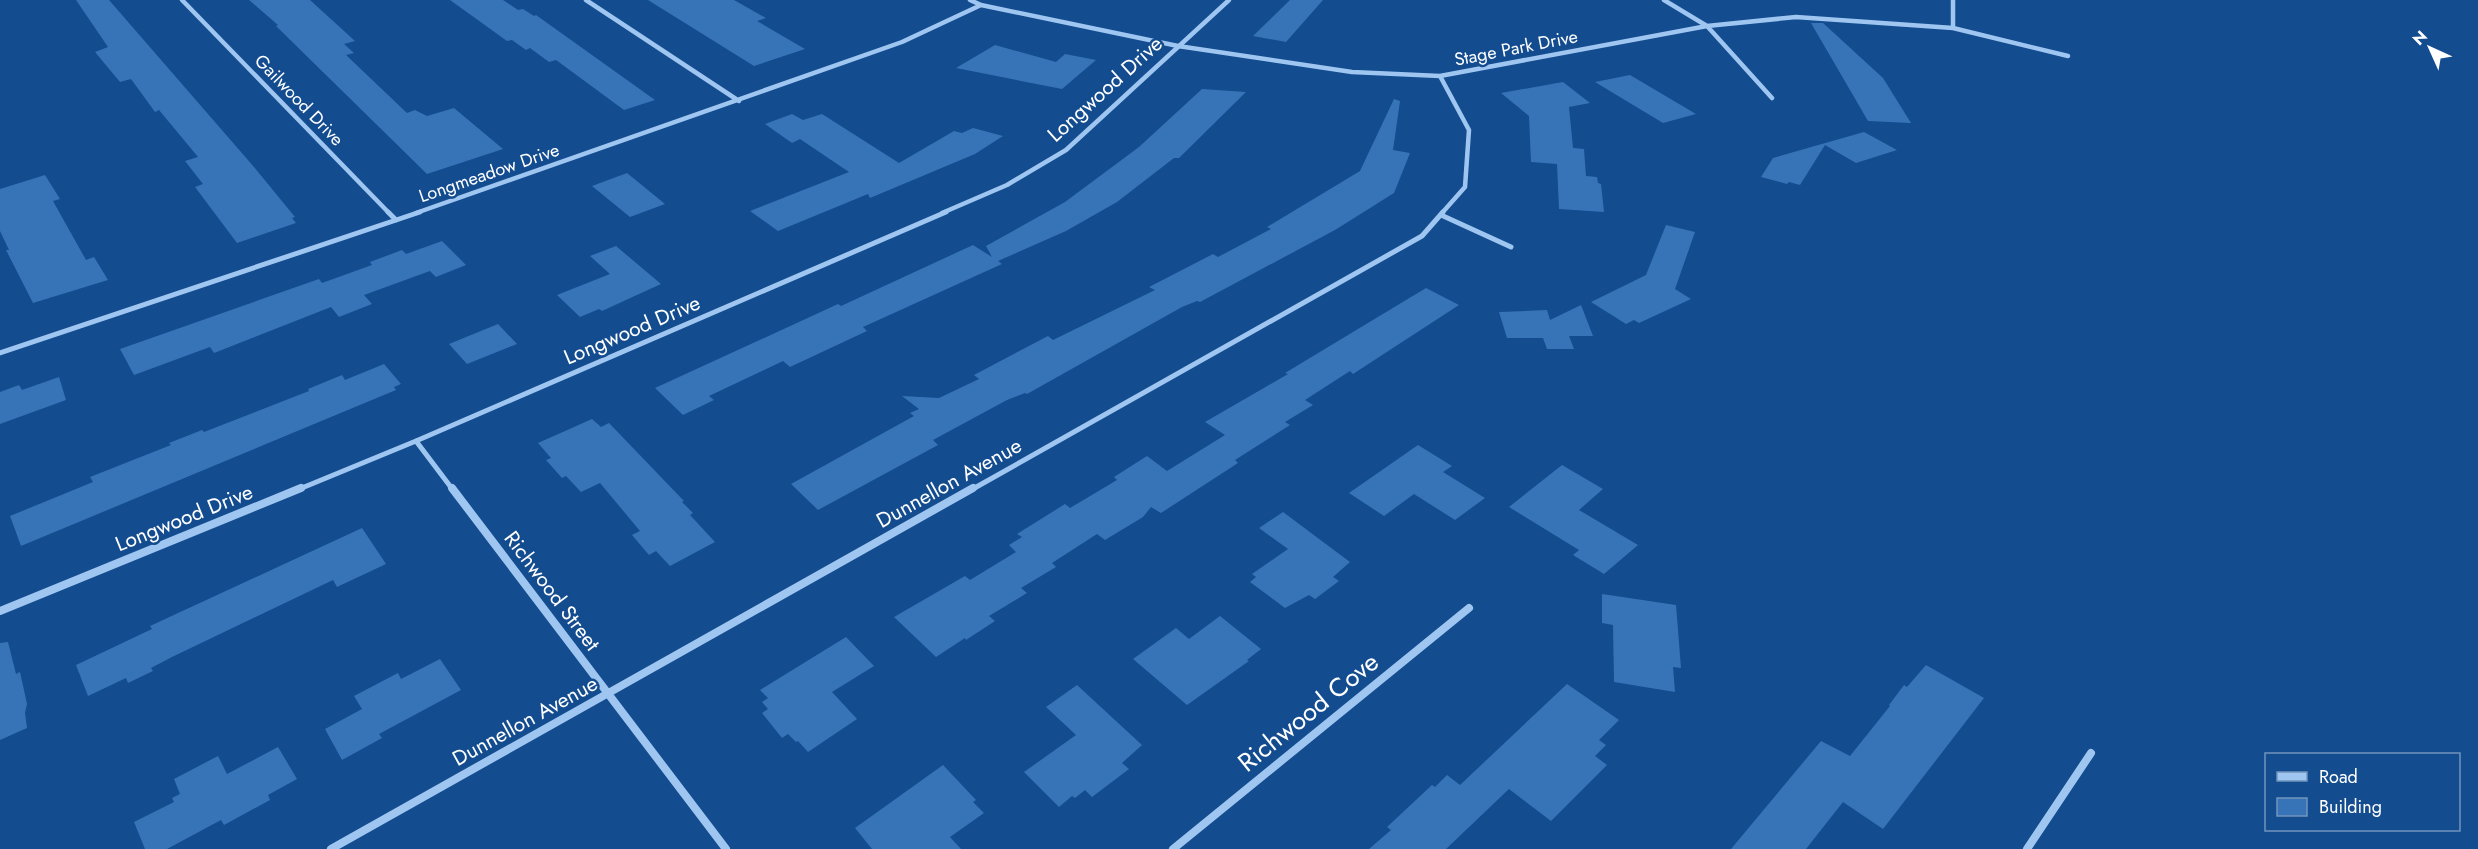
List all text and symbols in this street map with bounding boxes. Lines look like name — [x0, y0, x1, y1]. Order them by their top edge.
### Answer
north arrow — [2400, 18, 2460, 78]
street label: Stage Park Drive — [1452, 23, 1580, 73]
text: N — [2407, 25, 2432, 50]
street label: Longwood Drive — [1041, 29, 1169, 149]
street label: Gailwood Drive — [248, 48, 350, 152]
street label: Longmeadow Drive — [415, 137, 563, 209]
street label: Longwood Drive — [559, 288, 705, 372]
street label: Dunnellon Avenue — [871, 431, 1027, 535]
street label: Longwood Drive — [111, 477, 257, 559]
street label: Richwood Street — [497, 525, 607, 657]
street label: Richwood Cove — [1229, 643, 1387, 781]
street label: Dunnellon Avenue — [447, 669, 603, 773]
legend — [2265, 753, 2460, 831]
text: Road — [2319, 764, 2358, 790]
text: Building — [2319, 794, 2382, 820]

